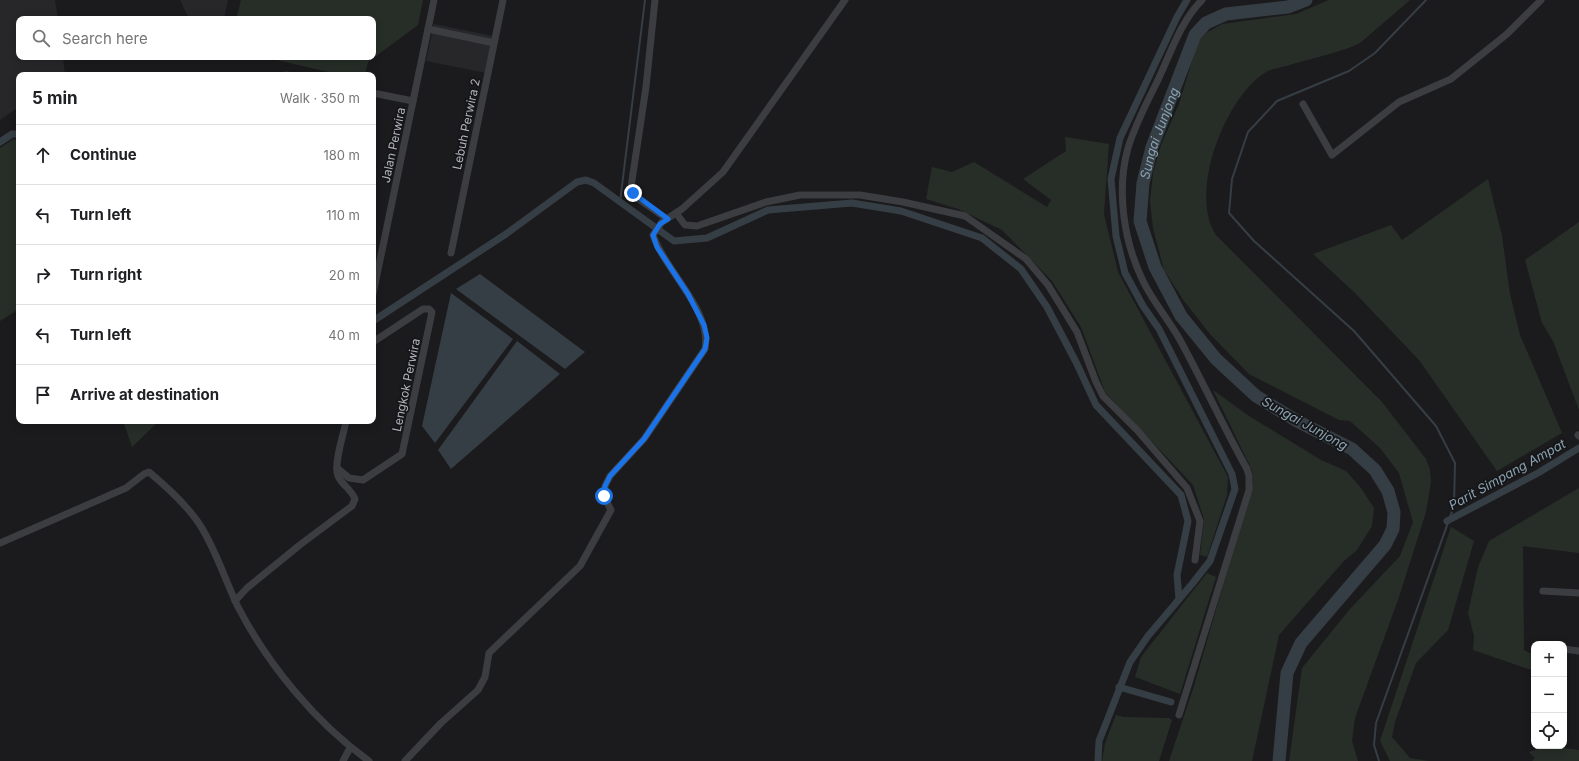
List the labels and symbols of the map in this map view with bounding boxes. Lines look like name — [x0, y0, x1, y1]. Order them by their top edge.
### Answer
street label: Lebuh Perwira 2 — [449, 77, 483, 171]
water label: Sungai Junjong — [1136, 85, 1182, 181]
street label: Jalan Perwira — [378, 106, 408, 184]
route end — [624, 184, 642, 202]
street label: Lengkok Perwira — [389, 337, 423, 433]
water label: Sungai Junjong — [1259, 393, 1351, 453]
water label: Parit Simpang Ampat — [1446, 435, 1569, 513]
route start — [595, 487, 613, 505]

